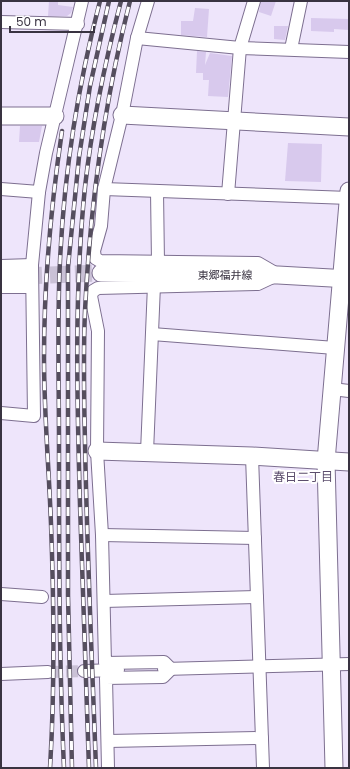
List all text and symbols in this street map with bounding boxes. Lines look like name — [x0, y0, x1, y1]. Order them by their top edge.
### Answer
scale bar — [10, 8, 94, 34]
text: 50 m — [16, 13, 47, 30]
street label: 東郷福井線 — [198, 267, 253, 283]
district label: 春日二丁目 — [273, 468, 333, 485]

